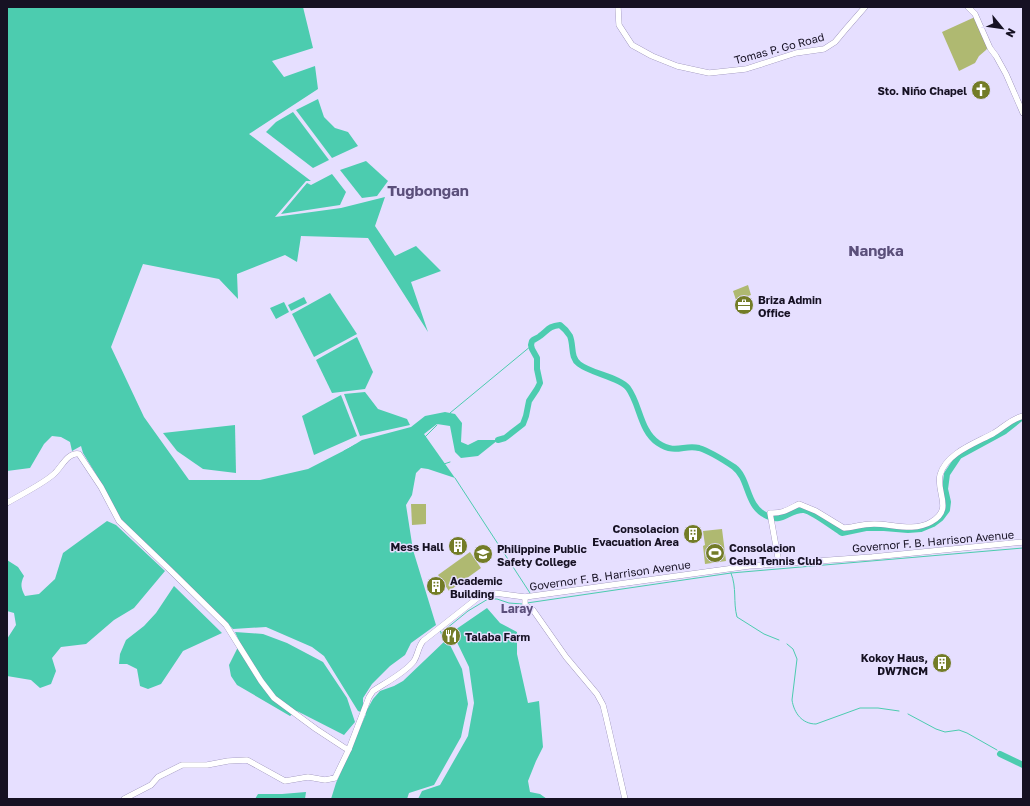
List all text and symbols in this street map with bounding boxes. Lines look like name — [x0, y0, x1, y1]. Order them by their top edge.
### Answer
north arrow — [982, 8, 1022, 48]
text: N — [1003, 26, 1019, 40]
street label: Tomas P. Go Road — [733, 30, 825, 66]
church icon: Sto. Niño Chapel — [970, 79, 992, 101]
place label: Sto. Niño Chapel — [877, 84, 967, 97]
district label: Tugbongan — [387, 181, 469, 199]
district label: Nangka — [848, 241, 904, 259]
place label: Briza Admin Office — [758, 293, 822, 319]
office icon: Briza Admin Office — [733, 294, 755, 316]
place label: Consolacion Evacuation Area — [592, 522, 679, 548]
building icon: Consolacion Evacuation Area — [682, 523, 704, 545]
street label: Governor F. B. Harrison Avenue — [851, 527, 1015, 555]
building icon: Mess Hall — [447, 535, 469, 557]
place label: Mess Hall — [391, 540, 444, 553]
place label: Consolacion Cebu Tennis Club — [729, 541, 822, 567]
place label: Philippine Public Safety College — [497, 542, 588, 568]
sports icon: Consolacion Cebu Tennis Club — [704, 542, 726, 564]
school or university icon: Philippine Public Safety College — [472, 543, 494, 565]
street label: Governor F. B. Harrison Avenue — [529, 557, 691, 593]
place label: Academic Building — [450, 574, 503, 600]
building icon: Academic Building — [425, 575, 447, 597]
district label: Laray — [501, 601, 534, 616]
restaurant icon: Talaba Farm — [440, 625, 462, 647]
place label: Talaba Farm — [465, 630, 531, 643]
place label: Kokoy Haus, DW7NCM — [861, 651, 928, 677]
building icon: Kokoy Haus, DW7NCM — [931, 652, 953, 674]

